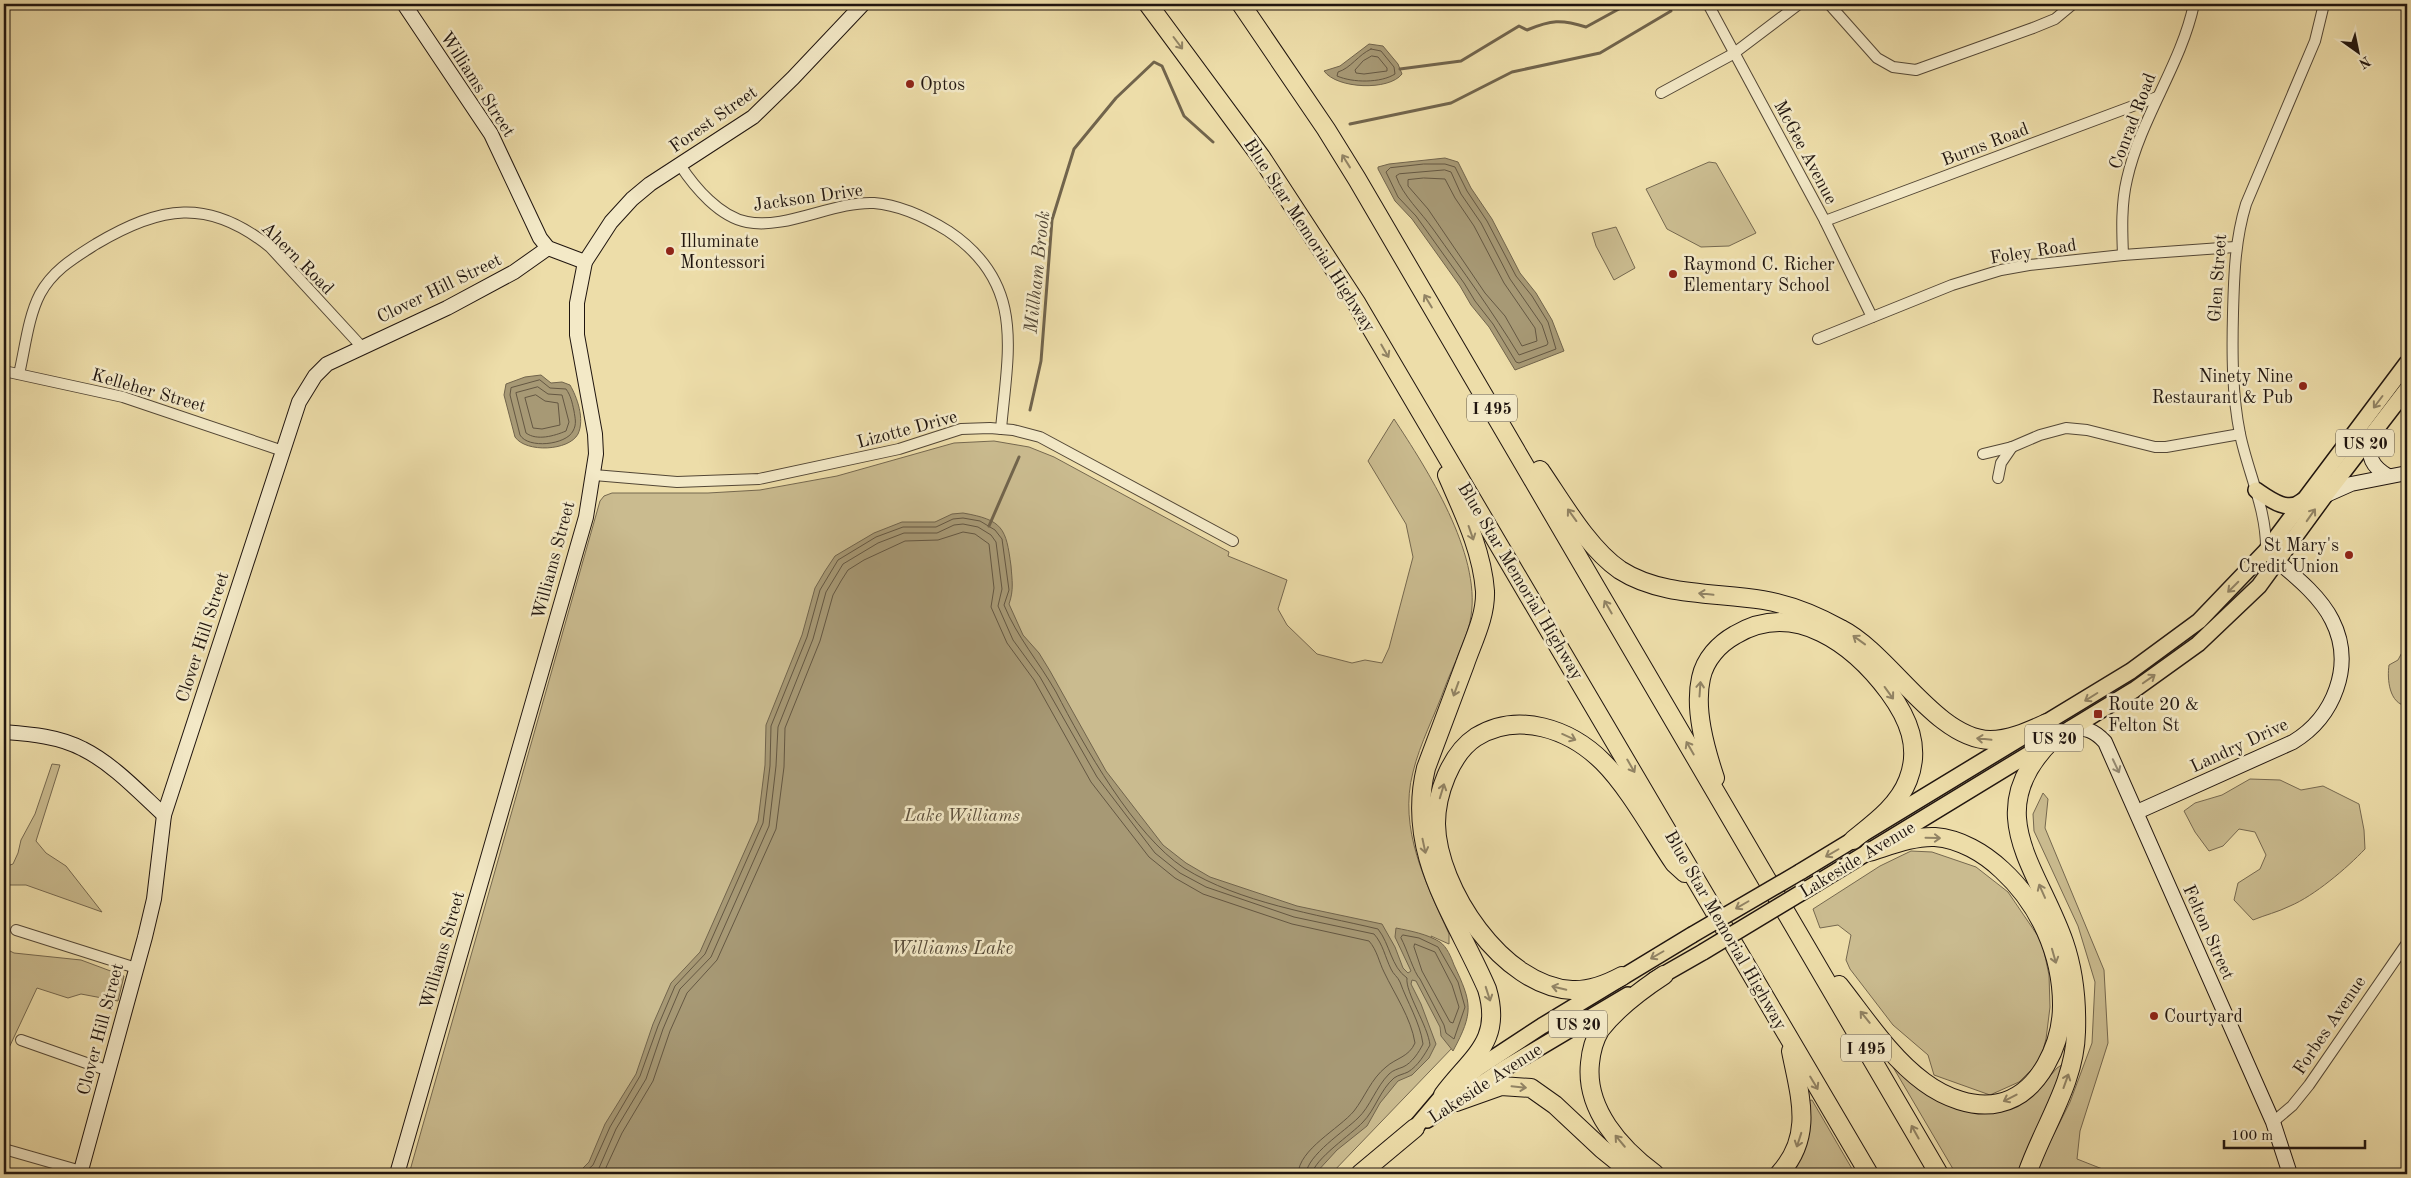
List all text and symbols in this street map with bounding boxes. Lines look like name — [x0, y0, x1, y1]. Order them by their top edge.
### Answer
north arrow — [2334, 28, 2384, 78]
street label: Williams Street — [436, 29, 518, 140]
one-way arrow — [1173, 36, 1183, 50]
text: N — [2356, 53, 2373, 71]
street label: Conrad Road — [2106, 71, 2160, 172]
place label: Optos — [920, 76, 965, 94]
marker: Optos — [904, 78, 916, 90]
street label: Forest Street — [667, 83, 761, 157]
street label: McGee Avenue — [1770, 98, 1840, 207]
street label: Burns Road — [1939, 120, 2032, 170]
street label: Blue Star Memorial Highway — [1240, 136, 1379, 336]
one-way arrow — [1341, 154, 1351, 168]
street label: Jackson Drive — [752, 181, 864, 215]
water label: Millham Brook — [1023, 210, 1054, 335]
street label: Ahern Road — [258, 219, 337, 298]
place label: Illuminate Montessori — [680, 233, 765, 272]
street label: Glen Street — [2206, 233, 2230, 323]
street label: Foley Road — [1988, 236, 2078, 268]
marker: Illuminate Montessori — [664, 245, 676, 257]
street label: Clover Hill Street — [374, 251, 504, 327]
place label: Raymond C. Richer Elementary School — [1683, 256, 1835, 295]
marker: Raymond C. Richer Elementary School — [1667, 268, 1679, 280]
one-way arrow — [1423, 294, 1433, 308]
one-way arrow — [1381, 344, 1391, 358]
street label: Kelleher Street — [89, 366, 208, 416]
place label: Ninety Nine Restaurant & Pub — [2152, 368, 2293, 407]
marker: Ninety Nine Restaurant & Pub — [2297, 380, 2309, 392]
road number: I 495 — [1467, 394, 1517, 422]
one-way arrow — [2372, 395, 2383, 408]
street label: Lizotte Drive — [855, 408, 959, 452]
road number: US 20 — [2336, 429, 2394, 456]
street label: Blue Star Memorial Highway — [1454, 480, 1586, 684]
street label: Williams Street — [530, 499, 578, 621]
one-way arrow — [1567, 508, 1577, 522]
one-way arrow — [2306, 508, 2316, 522]
one-way arrow — [1467, 525, 1476, 541]
place label: St Mary's Credit Union — [2238, 537, 2339, 576]
marker: St Mary's Credit Union — [2343, 549, 2355, 561]
street label: Clover Hill Street — [173, 570, 233, 705]
one-way arrow — [2227, 581, 2239, 593]
one-way arrow — [1698, 589, 1714, 599]
one-way arrow — [1602, 601, 1612, 615]
one-way arrow — [1852, 635, 1866, 645]
one-way arrow — [2142, 674, 2156, 684]
one-way arrow — [1451, 681, 1460, 697]
one-way arrow — [1695, 681, 1705, 697]
one-way arrow — [1884, 686, 1894, 700]
one-way arrow — [2084, 692, 2098, 702]
place label: Route 20 & Felton St — [2108, 696, 2199, 735]
marker: Route 20 & Felton St — [2092, 708, 2104, 720]
street label: Landry Drive — [2188, 716, 2291, 776]
road number: US 20 — [2025, 724, 2083, 751]
one-way arrow — [1561, 733, 1576, 743]
one-way arrow — [1976, 734, 1992, 744]
one-way arrow — [1684, 741, 1694, 755]
one-way arrow — [1626, 758, 1636, 773]
one-way arrow — [2112, 758, 2121, 773]
one-way arrow — [1438, 783, 1448, 799]
park label: Lake Williams — [903, 807, 1021, 825]
street label: Lakeside Avenue — [1797, 818, 1918, 901]
street label: Blue Star Memorial Highway — [1661, 828, 1790, 1034]
one-way arrow — [1924, 833, 1941, 843]
one-way arrow — [1420, 837, 1429, 853]
one-way arrow — [1824, 848, 1839, 858]
street label: Felton Street — [2179, 882, 2237, 983]
one-way arrow — [2036, 884, 2046, 899]
street label: Williams Street — [418, 889, 468, 1011]
one-way arrow — [1736, 901, 1750, 911]
water label: Williams Lake — [891, 940, 1014, 959]
one-way arrow — [2050, 948, 2059, 964]
one-way arrow — [1650, 951, 1664, 961]
street label: Clover Hill Street — [75, 961, 127, 1097]
street label: Forbes Avenue — [2290, 973, 2369, 1078]
one-way arrow — [1551, 983, 1567, 992]
one-way arrow — [1484, 986, 1493, 1002]
place label: Courtyard — [2164, 1008, 2243, 1026]
marker: Courtyard — [2148, 1010, 2160, 1022]
road number: US 20 — [1549, 1011, 1607, 1038]
one-way arrow — [1859, 1011, 1870, 1024]
road number: I 495 — [1841, 1034, 1891, 1062]
street label: Lakeside Avenue — [1426, 1041, 1545, 1127]
one-way arrow — [2062, 1074, 2071, 1089]
one-way arrow — [1810, 1075, 1820, 1089]
one-way arrow — [1511, 1082, 1527, 1092]
one-way arrow — [2003, 1094, 2018, 1103]
scale bar — [2224, 1118, 2365, 1150]
one-way arrow — [1910, 1124, 1920, 1139]
text: 100 m — [2231, 1129, 2273, 1144]
one-way arrow — [1793, 1132, 1803, 1148]
one-way arrow — [1614, 1134, 1626, 1147]

